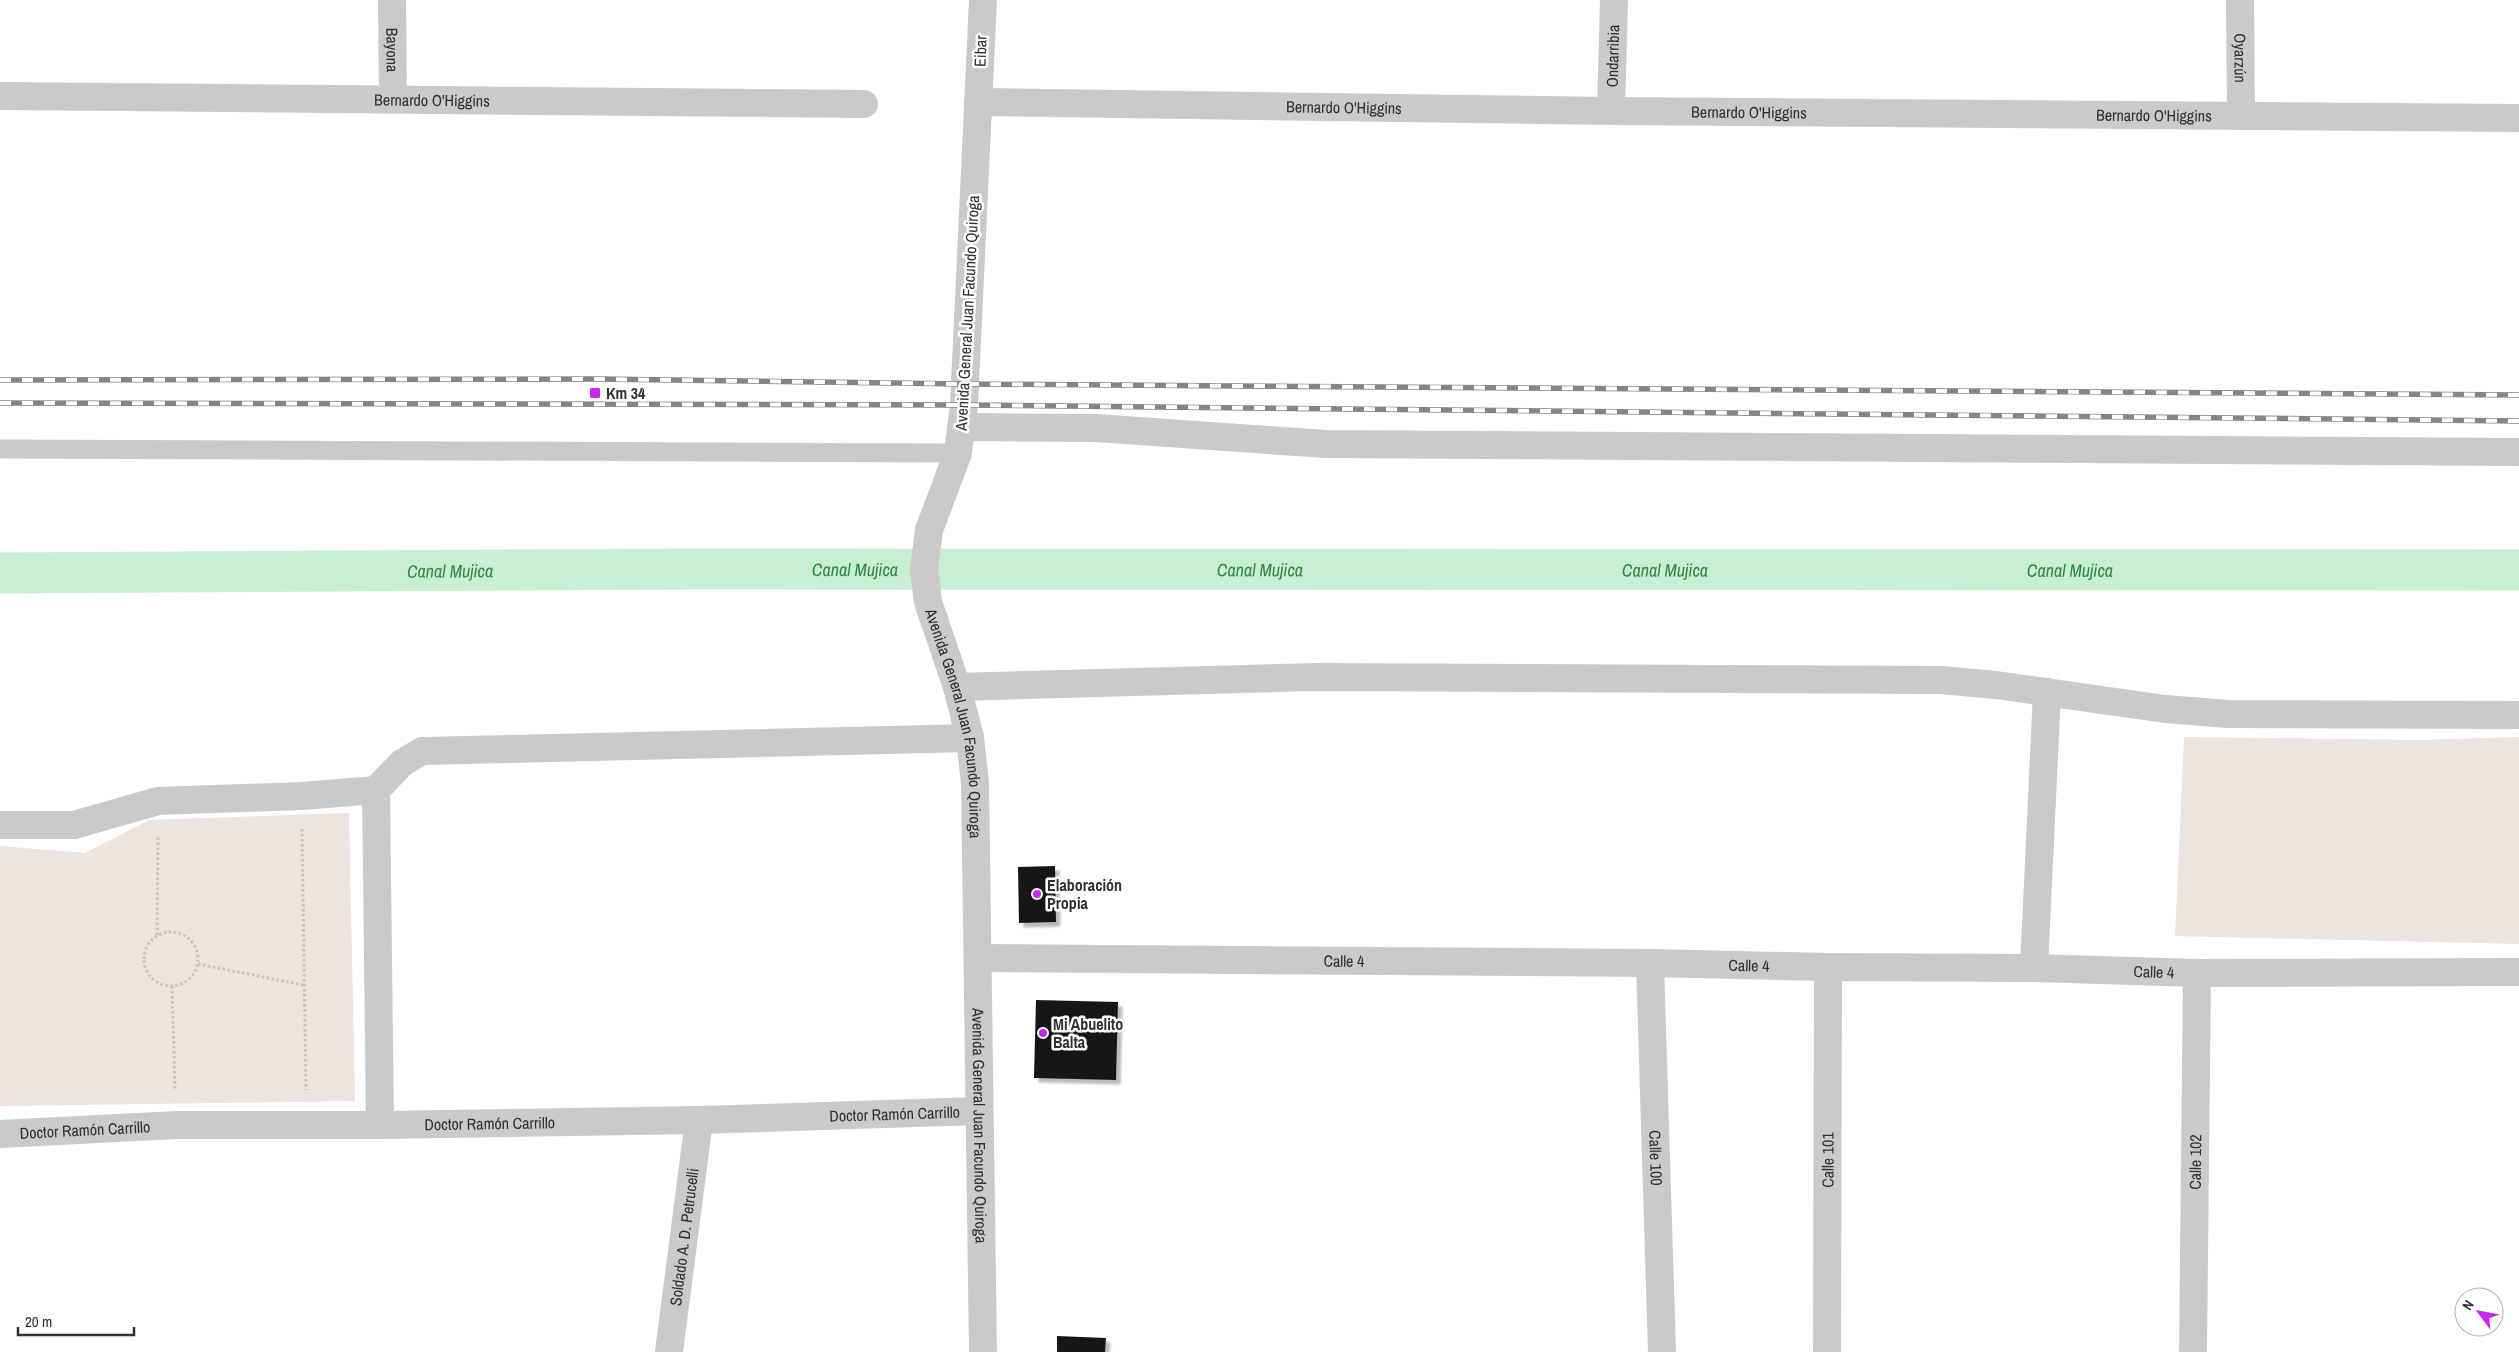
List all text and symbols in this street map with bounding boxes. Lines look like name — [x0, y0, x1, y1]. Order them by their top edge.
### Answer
street label: Ondarribia — [1601, 24, 1624, 88]
street label: Bayona — [381, 28, 404, 73]
street label: Oyarzún — [2229, 33, 2252, 83]
street label: Eibar — [968, 34, 992, 67]
street label: Bernardo O'Higgins — [374, 88, 490, 112]
street label: Bernardo O'Higgins — [1286, 95, 1402, 119]
street label: Bernardo O'Higgins — [1691, 101, 1807, 124]
street label: Bernardo O'Higgins — [2096, 104, 2212, 127]
street label: Avenida General Juan Facundo Quiroga — [950, 194, 984, 432]
place label: Km 34 — [606, 382, 646, 404]
marker: Km 34 — [588, 386, 602, 400]
water label: Canal Mujica — [812, 557, 898, 582]
water label: Canal Mujica — [1217, 557, 1303, 582]
water label: Canal Mujica — [1622, 557, 1708, 582]
water label: Canal Mujica — [2027, 557, 2113, 582]
water label: Canal Mujica — [407, 558, 493, 583]
street label: Avenida General Juan Facundo Quiroga — [920, 605, 987, 839]
place label: Elaboración Propia — [1047, 874, 1122, 914]
marker: Elaboración Propia — [1031, 888, 1043, 900]
street label: Calle 4 — [1323, 950, 1365, 972]
street label: Calle 4 — [1728, 954, 1770, 977]
street label: Calle 4 — [2133, 960, 2175, 983]
street label: Avenida General Juan Facundo Quiroga — [967, 1007, 992, 1244]
place label: Mi Abuelito Balta — [1053, 1013, 1123, 1053]
marker: Mi Abuelito Balta — [1037, 1027, 1049, 1039]
street label: Doctor Ramón Carrillo — [829, 1101, 960, 1127]
street label: Doctor Ramón Carrillo — [424, 1111, 555, 1135]
street label: Doctor Ramón Carrillo — [19, 1115, 151, 1144]
street label: Calle 100 — [1644, 1130, 1668, 1186]
street label: Calle 101 — [1816, 1132, 1839, 1188]
street label: Calle 102 — [2184, 1134, 2206, 1190]
street label: Soldado A. D. Petrucelli — [664, 1167, 704, 1307]
north arrow — [2454, 1287, 2504, 1337]
text: N — [2458, 1297, 2478, 1313]
scale bar — [18, 1304, 134, 1336]
text: 20 m — [25, 1311, 52, 1332]

